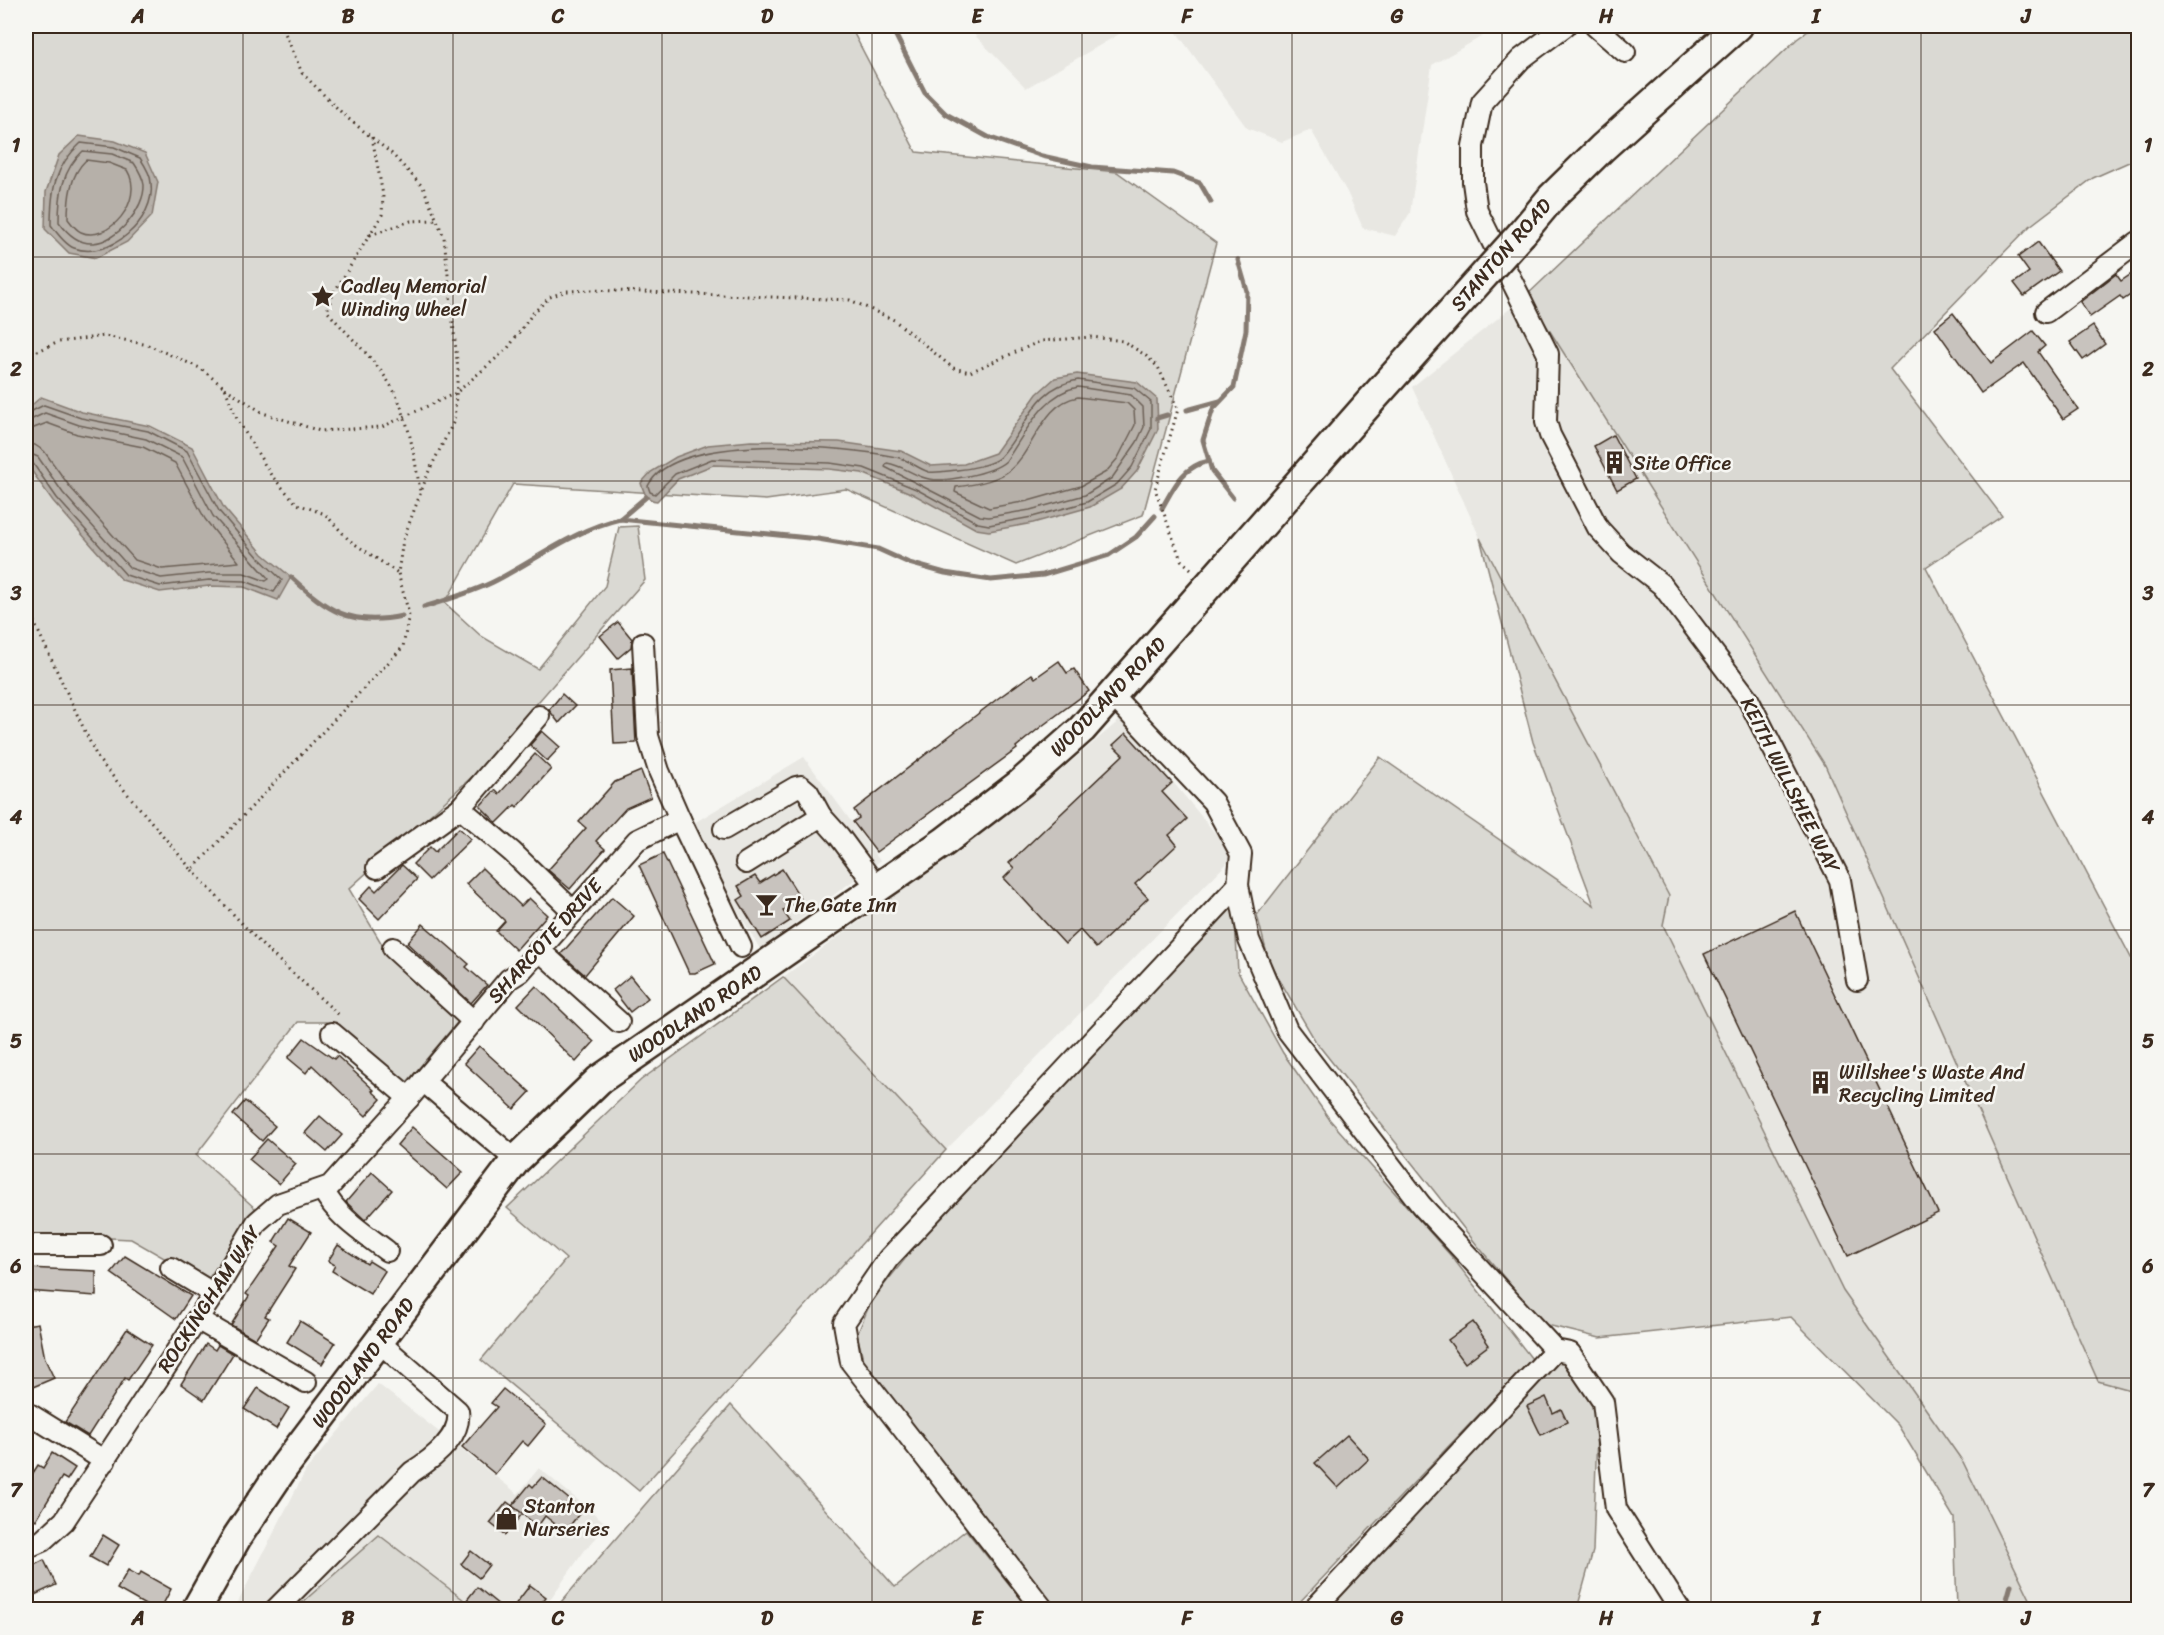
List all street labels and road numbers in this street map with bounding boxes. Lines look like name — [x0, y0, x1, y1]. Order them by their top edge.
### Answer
street label: STANTON ROAD — [1441, 190, 1561, 320]
street label: WOODLAND ROAD — [1041, 629, 1175, 765]
street label: KEITH WILLSHEE WAY — [1730, 691, 1850, 881]
street label: SHARCOTE DRIVE — [479, 869, 613, 1012]
street label: WOODLAND ROAD — [620, 956, 770, 1072]
street label: ROCKINGHAM WAY — [148, 1217, 271, 1380]
street label: WOODLAND ROAD — [302, 1290, 424, 1436]

